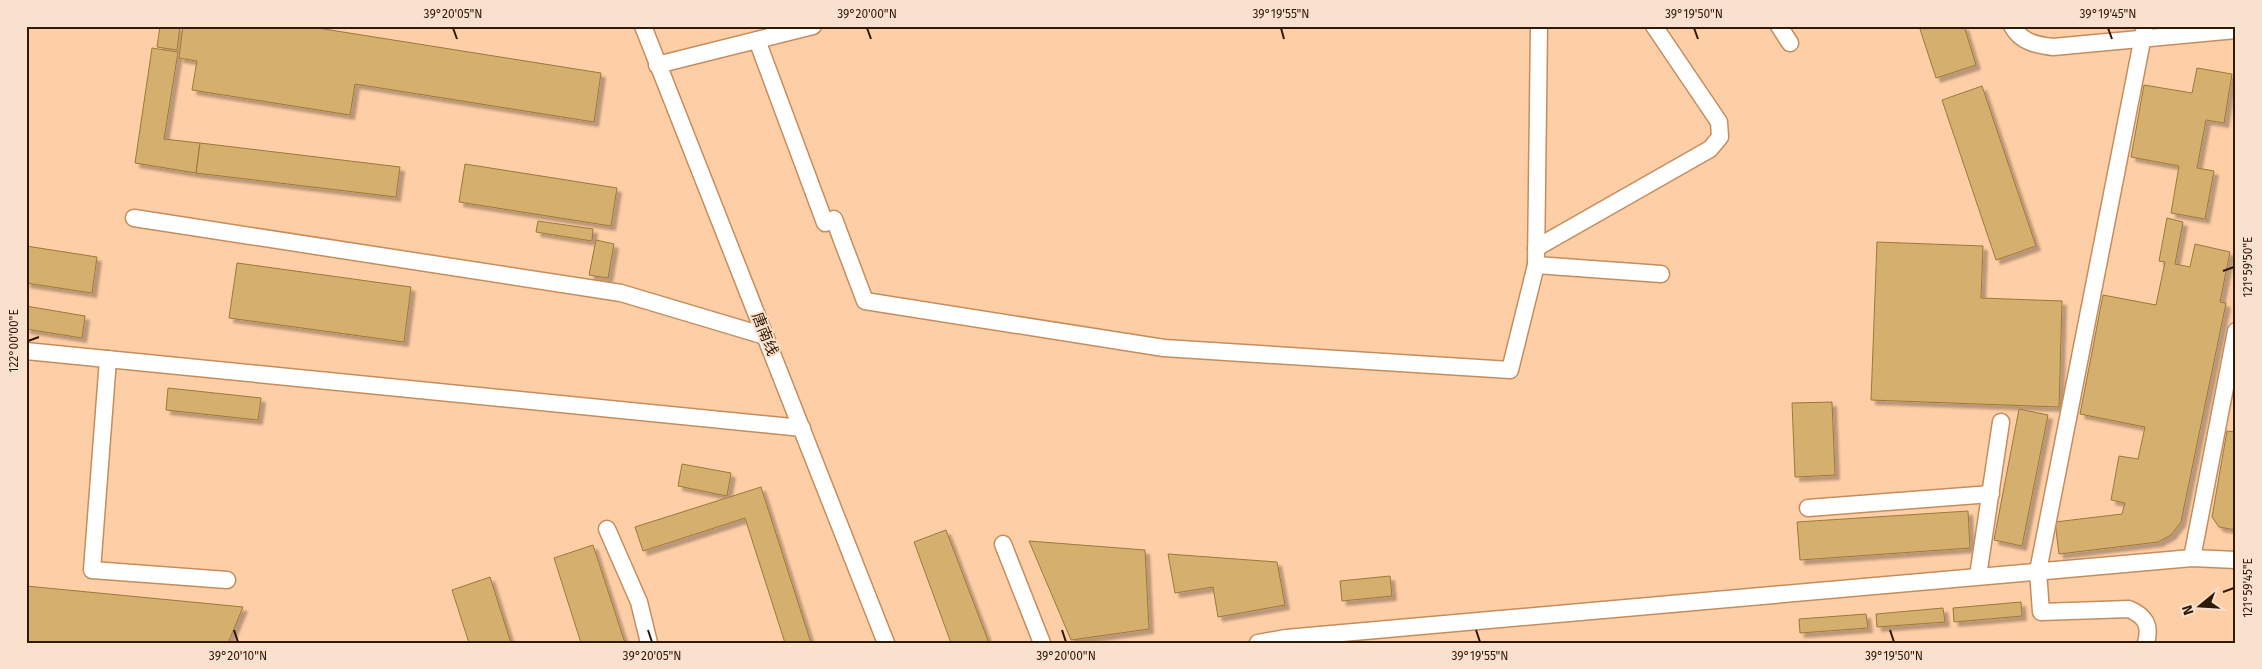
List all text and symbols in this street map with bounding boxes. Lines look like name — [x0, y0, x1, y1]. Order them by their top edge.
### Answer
text: 39°20'05"N — [424, 7, 482, 21]
text: 39°20'00"N — [837, 7, 897, 21]
text: 39°19'55"N — [1252, 7, 1310, 21]
text: 39°19'50"N — [1665, 7, 1723, 21]
text: 39°19'45"N — [2080, 7, 2136, 21]
text: 121°59'50"E — [2241, 237, 2255, 297]
text: 122°00'00"E — [7, 309, 21, 373]
street label: 唐南线 — [748, 310, 782, 358]
text: 121°59'45"E — [2241, 558, 2255, 618]
north arrow — [2174, 582, 2224, 632]
text: N — [2179, 603, 2198, 617]
text: 39°20'10"N — [209, 649, 267, 663]
text: 39°20'05"N — [623, 649, 681, 663]
text: 39°20'00"N — [1036, 649, 1096, 663]
text: 39°19'55"N — [1451, 649, 1509, 663]
text: 39°19'50"N — [1865, 649, 1923, 663]

